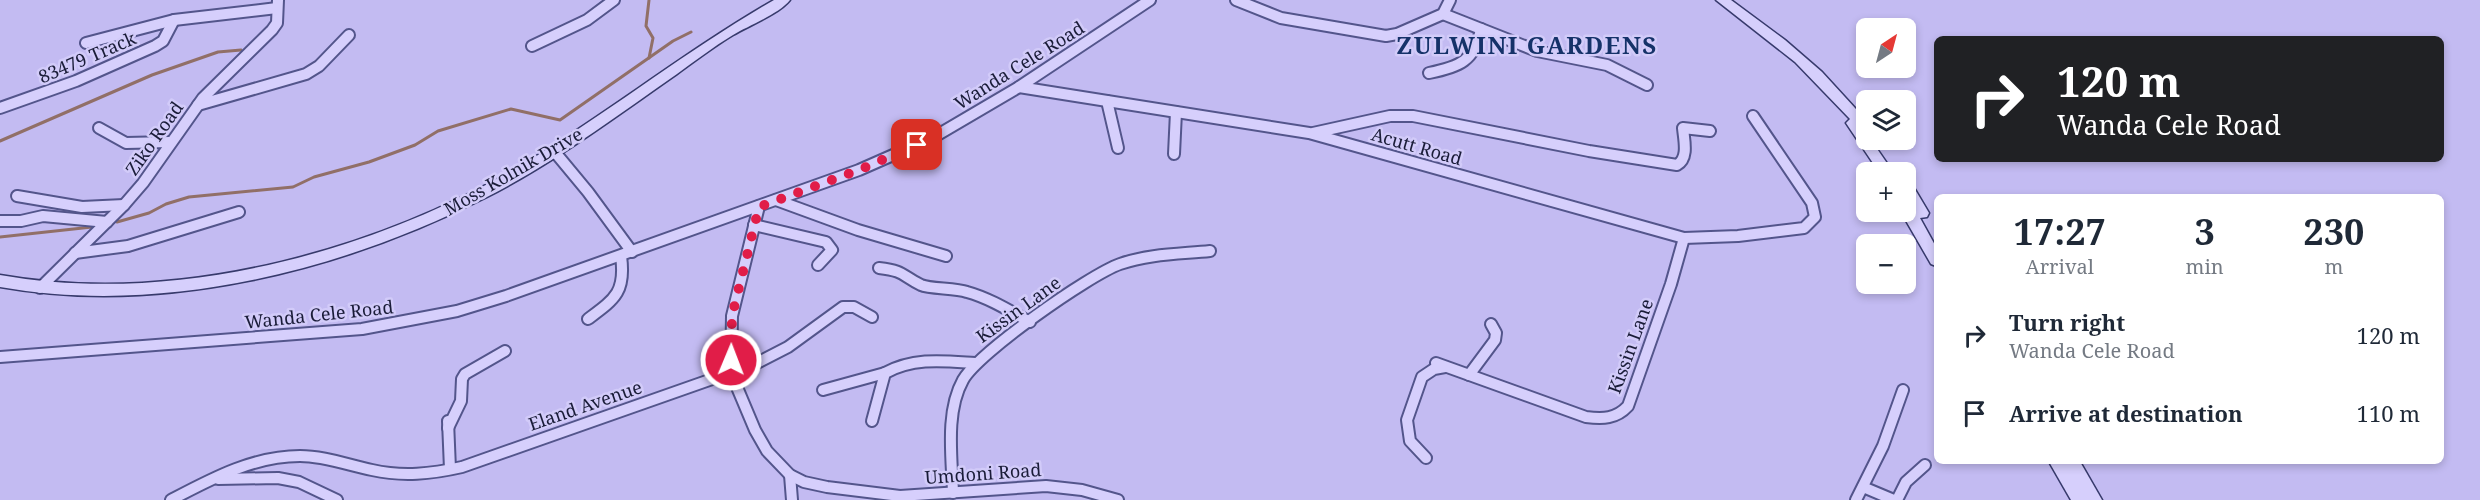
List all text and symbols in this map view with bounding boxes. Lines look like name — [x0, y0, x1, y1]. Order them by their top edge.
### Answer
street label: Wanda Cele Road — [949, 15, 1089, 115]
north arrow — [1856, 18, 1916, 78]
map controls — [1856, 18, 1916, 294]
street label: 83479 Track — [35, 26, 140, 88]
district label: ZULWINI GARDENS — [1396, 28, 1658, 61]
text: 120 m — [2057, 52, 2181, 109]
icon: right — [1958, 60, 2036, 138]
button: layers — [1856, 90, 1916, 150]
street label: Ziko Road — [120, 96, 188, 180]
text: Wanda Cele Road — [2057, 106, 2281, 143]
pin — [891, 119, 942, 170]
street label: Moss Kolnik Drive — [439, 122, 587, 220]
street label: Acutt Road — [1369, 122, 1465, 170]
icon: arrive — [900, 128, 933, 161]
button: + — [1856, 162, 1916, 222]
text: 17:27 — [2014, 207, 2106, 256]
text: 3 — [2194, 207, 2215, 256]
text: 230 — [2303, 207, 2364, 256]
button: − — [1856, 234, 1916, 294]
text: Arrival — [2026, 253, 2094, 280]
text: min — [2186, 253, 2224, 280]
text: m — [2324, 253, 2343, 280]
street label: Kissin Lane — [971, 270, 1065, 348]
street label: Wanda Cele Road — [244, 294, 394, 334]
street label: Kissin Lane — [1602, 295, 1658, 397]
text: Turn right — [2009, 307, 2125, 337]
icon: right — [1958, 319, 1991, 352]
text: 120 m — [2357, 320, 2420, 350]
position arrow — [699, 328, 763, 392]
text: Wanda Cele Road — [2009, 337, 2175, 364]
street label: Eland Avenue — [525, 374, 645, 436]
icon: arrive — [1958, 397, 1991, 430]
text: Arrive at destination — [2009, 398, 2243, 428]
text: 110 m — [2357, 398, 2420, 428]
street label: Umdoni Road — [924, 457, 1042, 489]

